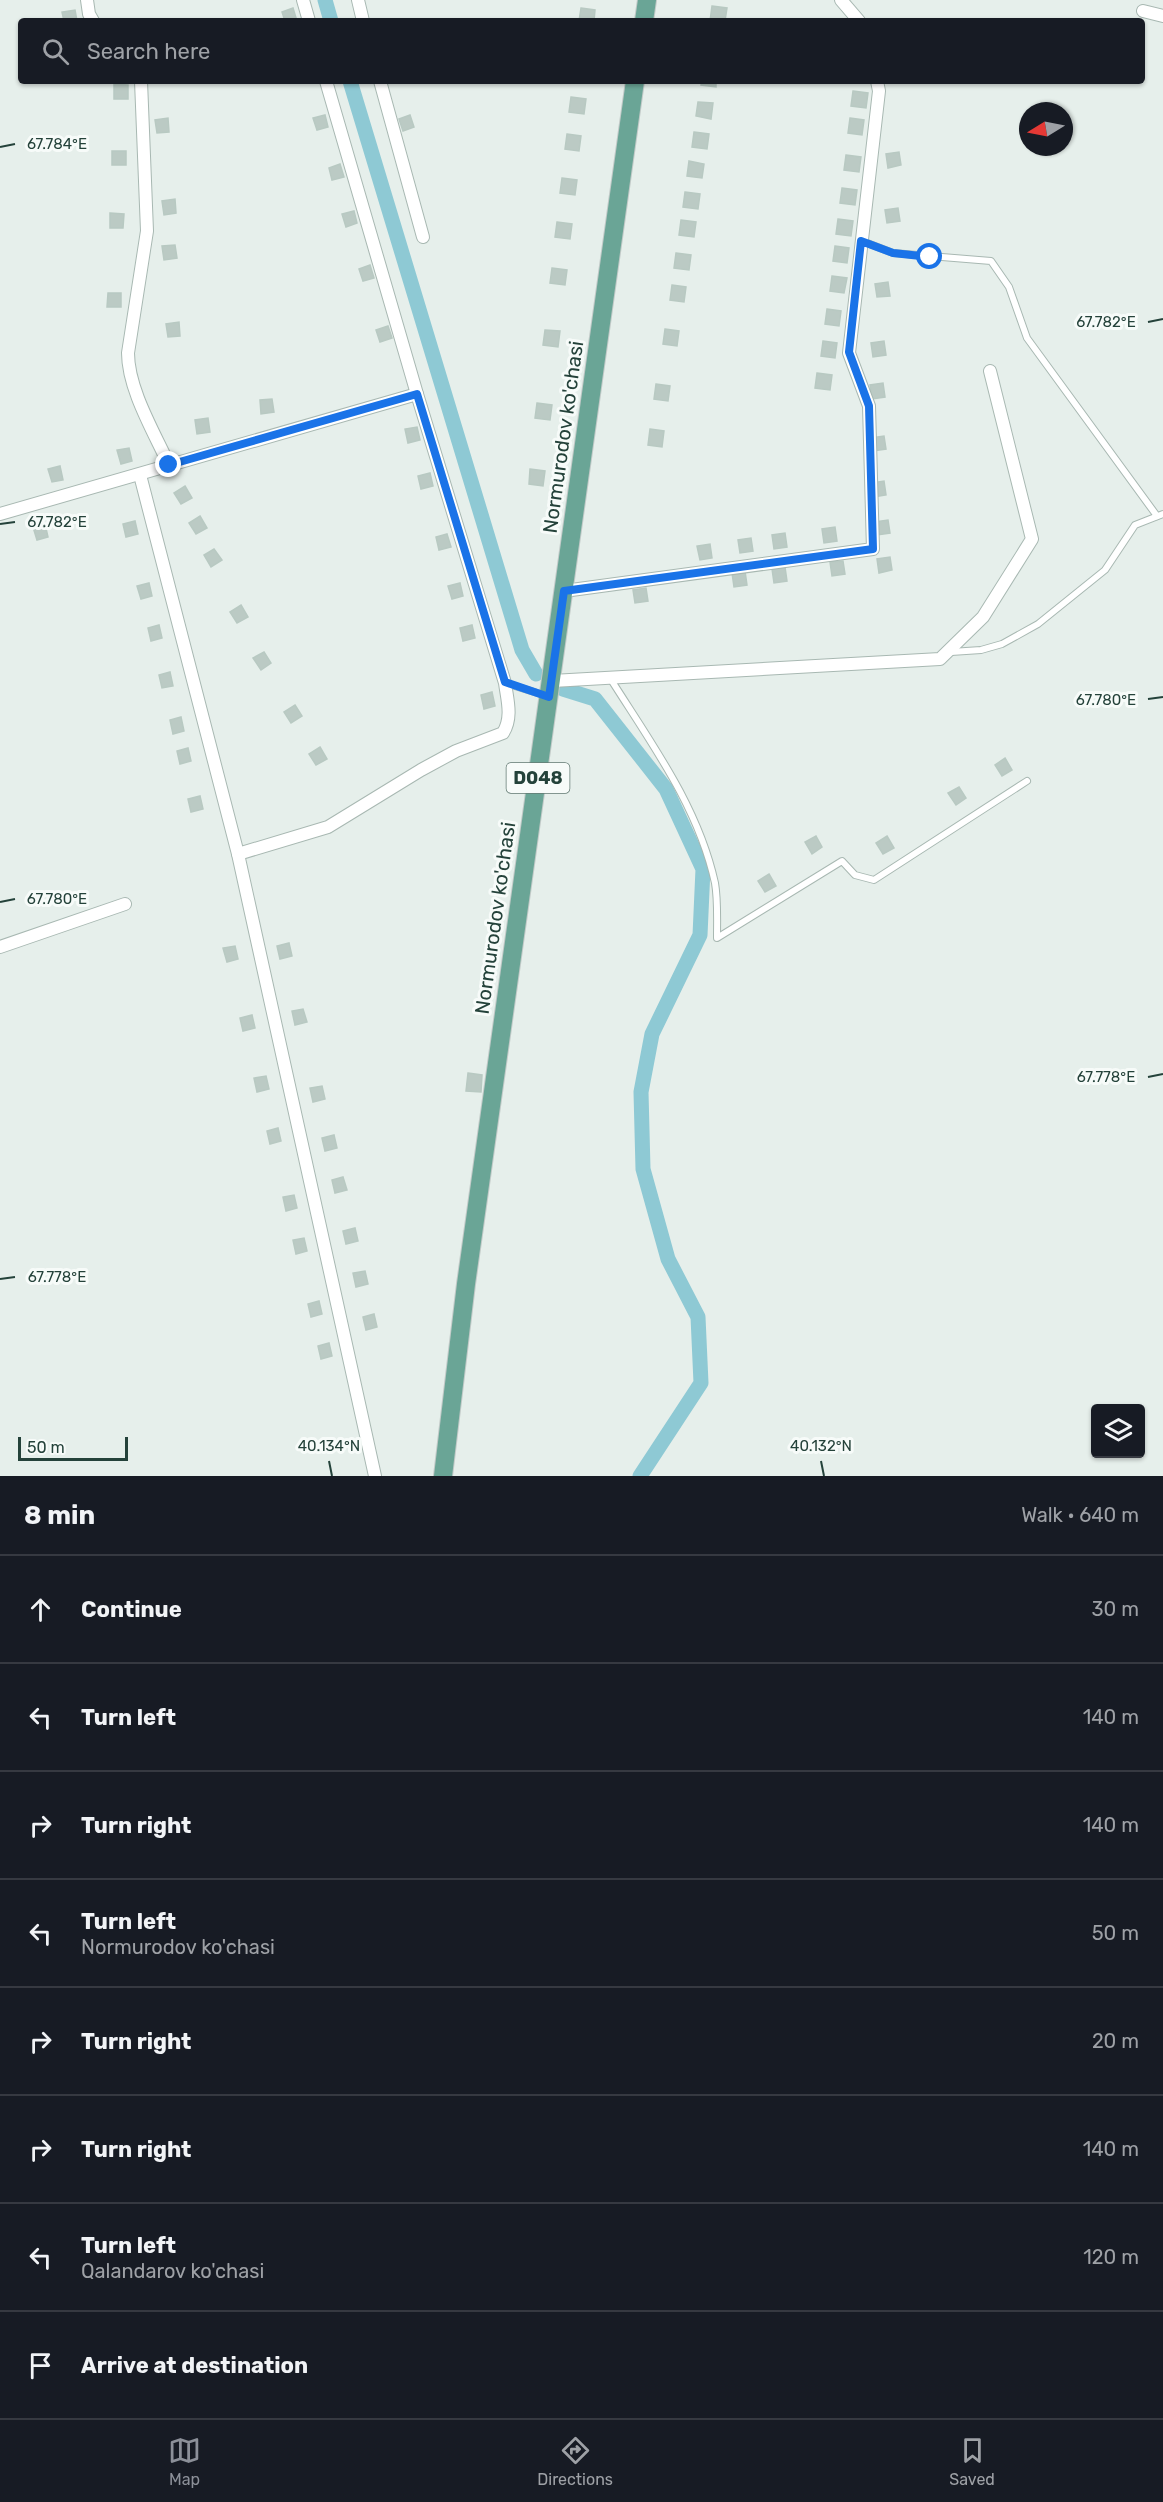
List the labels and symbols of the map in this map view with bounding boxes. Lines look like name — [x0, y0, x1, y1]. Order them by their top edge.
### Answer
north arrow — [1019, 102, 1073, 156]
text: 67.784°E — [27, 135, 87, 153]
route start — [916, 243, 942, 269]
text: 67.782°E — [1076, 313, 1136, 331]
street label: Normurodov ko'chasi — [538, 339, 588, 535]
route end — [155, 451, 181, 477]
text: 67.782°E — [27, 513, 87, 531]
text: 67.780°E — [1076, 691, 1136, 709]
road number: D048 — [506, 763, 570, 793]
street label: Normurodov ko'chasi — [470, 820, 520, 1016]
text: 67.780°E — [27, 890, 87, 908]
text: 67.778°E — [1077, 1068, 1135, 1086]
text: 67.778°E — [28, 1268, 86, 1286]
scale bar — [18, 1434, 128, 1462]
text: 40.134°N — [298, 1437, 360, 1455]
text: 40.132°N — [790, 1437, 852, 1455]

